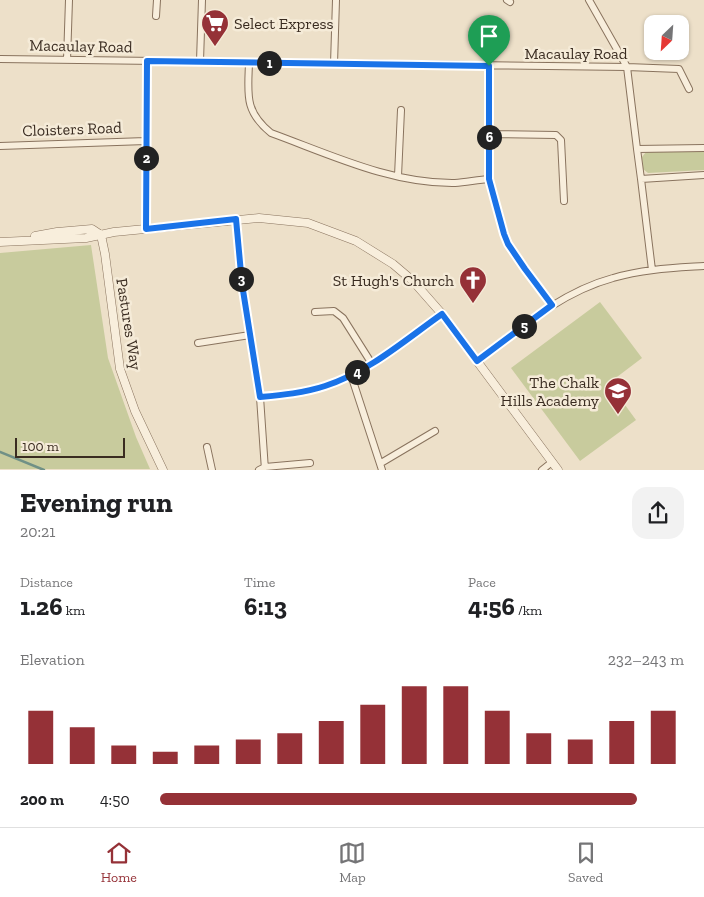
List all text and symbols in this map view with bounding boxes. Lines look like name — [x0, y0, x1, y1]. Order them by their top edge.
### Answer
supermarket icon: Select Express — [200, 8, 230, 47]
place label: Select Express — [234, 14, 333, 33]
pin — [468, 15, 510, 66]
north arrow — [644, 15, 689, 60]
map controls — [644, 15, 689, 60]
icon: arrive — [475, 22, 503, 50]
street label: Macaulay Road — [29, 36, 133, 56]
street label: Macaulay Road — [524, 44, 628, 63]
pin: 1 — [256, 50, 282, 76]
text: 1 — [267, 55, 272, 72]
street label: Cloisters Road — [22, 118, 122, 140]
pin: 6 — [476, 124, 502, 150]
text: 6 — [486, 129, 493, 146]
pin: 2 — [134, 146, 158, 170]
text: 2 — [143, 150, 150, 167]
church icon: St Hugh's Church — [458, 265, 488, 304]
pin: 3 — [228, 266, 254, 292]
text: 3 — [238, 271, 245, 288]
place label: St Hugh's Church — [333, 271, 454, 290]
street label: Pastures Way — [112, 277, 146, 372]
pin: 5 — [512, 314, 536, 338]
text: 5 — [521, 318, 528, 335]
pin: 4 — [344, 360, 370, 384]
text: 4 — [354, 364, 361, 381]
place label: The Chalk Hills Academy — [501, 373, 600, 410]
school or university icon: The Chalk Hills Academy — [603, 376, 633, 415]
scale bar — [15, 434, 125, 458]
text: 100 m — [22, 438, 59, 455]
text: Evening run — [20, 486, 173, 519]
button: share — [632, 487, 684, 539]
text: 20:21 — [20, 522, 55, 541]
text: Distance — [20, 574, 73, 591]
text: Time — [244, 574, 275, 591]
text: Pace — [468, 574, 496, 591]
text: 1.26 — [20, 591, 63, 621]
text: 6:13 — [244, 591, 287, 621]
text: 4:56 — [468, 591, 515, 621]
text: km — [63, 602, 85, 619]
text: /km — [515, 602, 542, 619]
text: Elevation — [20, 650, 85, 669]
text: 232–243 m — [608, 650, 684, 669]
text: 200 m — [20, 790, 64, 809]
text: 4:50 — [100, 790, 130, 809]
tab: Home — [101, 839, 137, 886]
tab: Map — [338, 839, 366, 886]
tab: Saved — [568, 839, 603, 886]

